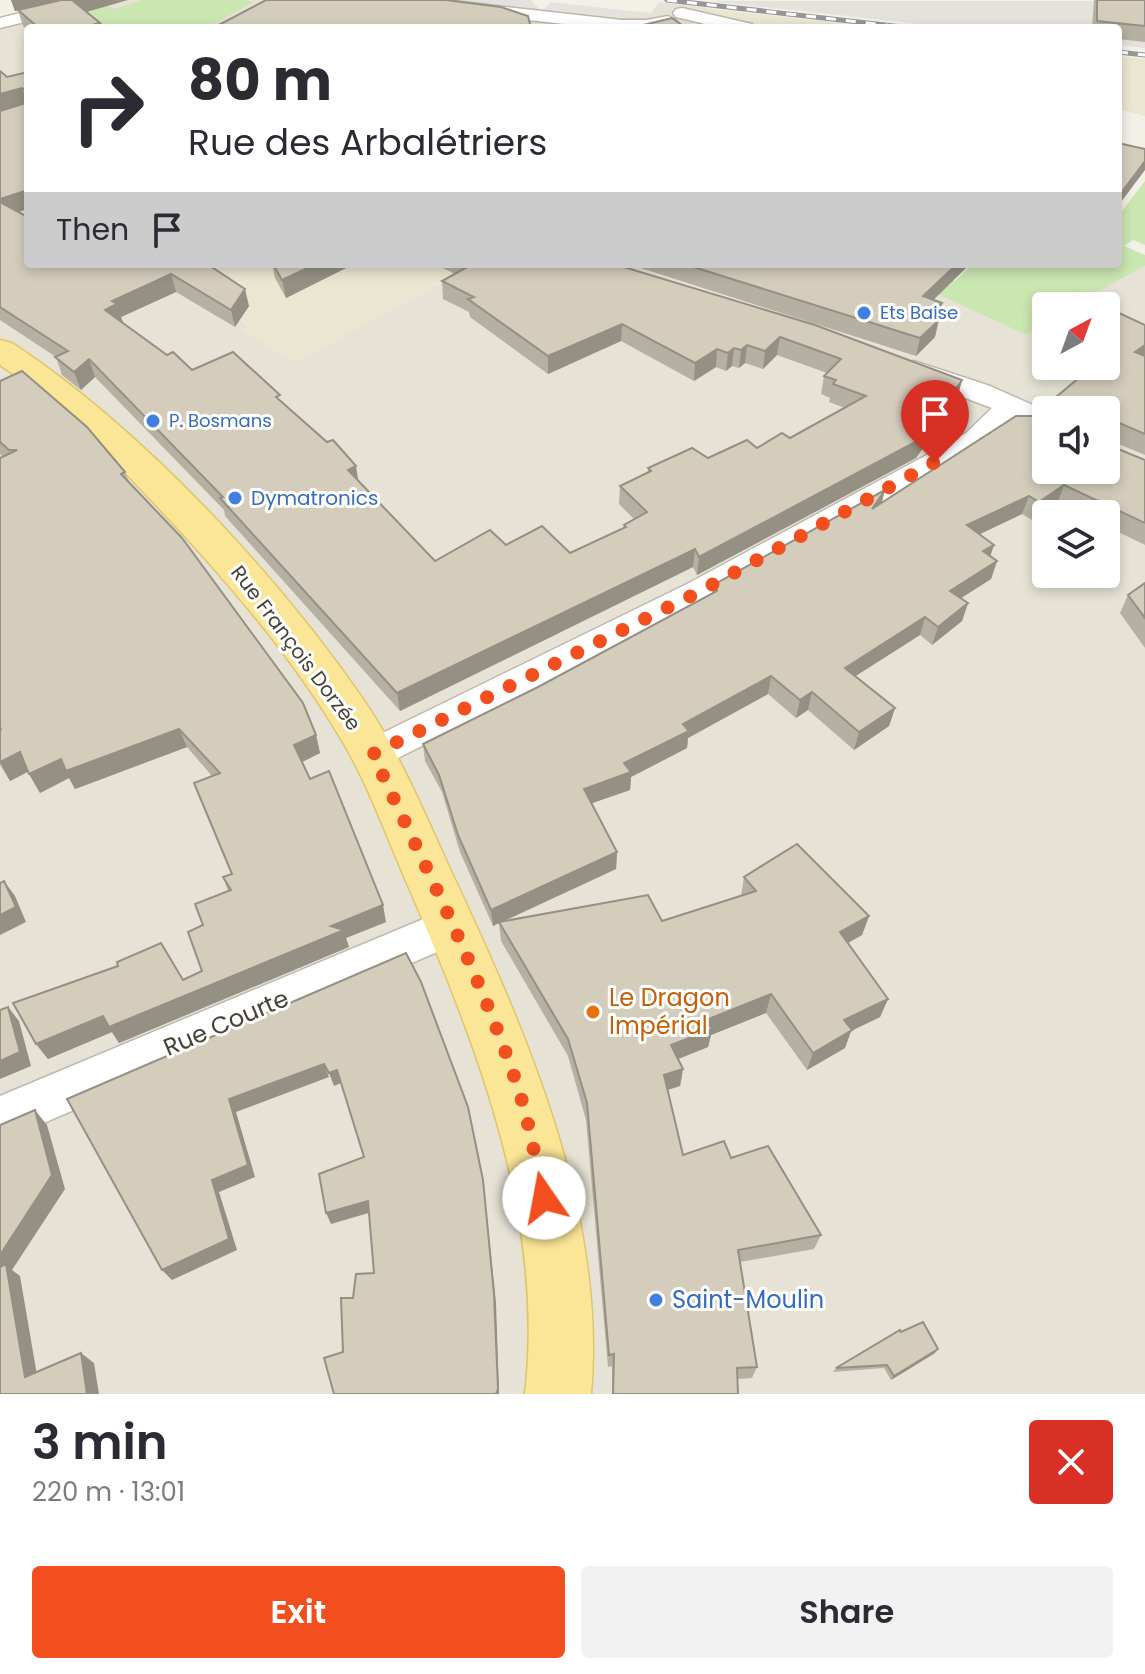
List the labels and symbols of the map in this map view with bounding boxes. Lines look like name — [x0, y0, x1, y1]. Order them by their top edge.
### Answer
north arrow — [1032, 292, 1120, 380]
place label: Ets Baise — [880, 300, 958, 325]
marker: Ets Baise — [855, 304, 873, 322]
pin — [901, 380, 969, 462]
place label: P. Bosmans — [169, 408, 272, 433]
marker: P. Bosmans — [144, 412, 162, 430]
place label: Dymatronics — [251, 484, 378, 512]
marker: Dymatronics — [226, 489, 244, 507]
street label: Rue François Dorzée — [224, 560, 368, 736]
street label: Rue Courte — [158, 981, 293, 1064]
place label: Le Dragon Impérial — [609, 981, 730, 1042]
marker: Le Dragon Impérial — [584, 1003, 602, 1021]
position arrow — [502, 1156, 586, 1240]
place label: Saint-Moulin — [672, 1283, 824, 1316]
marker: Saint-Moulin — [647, 1291, 665, 1309]

